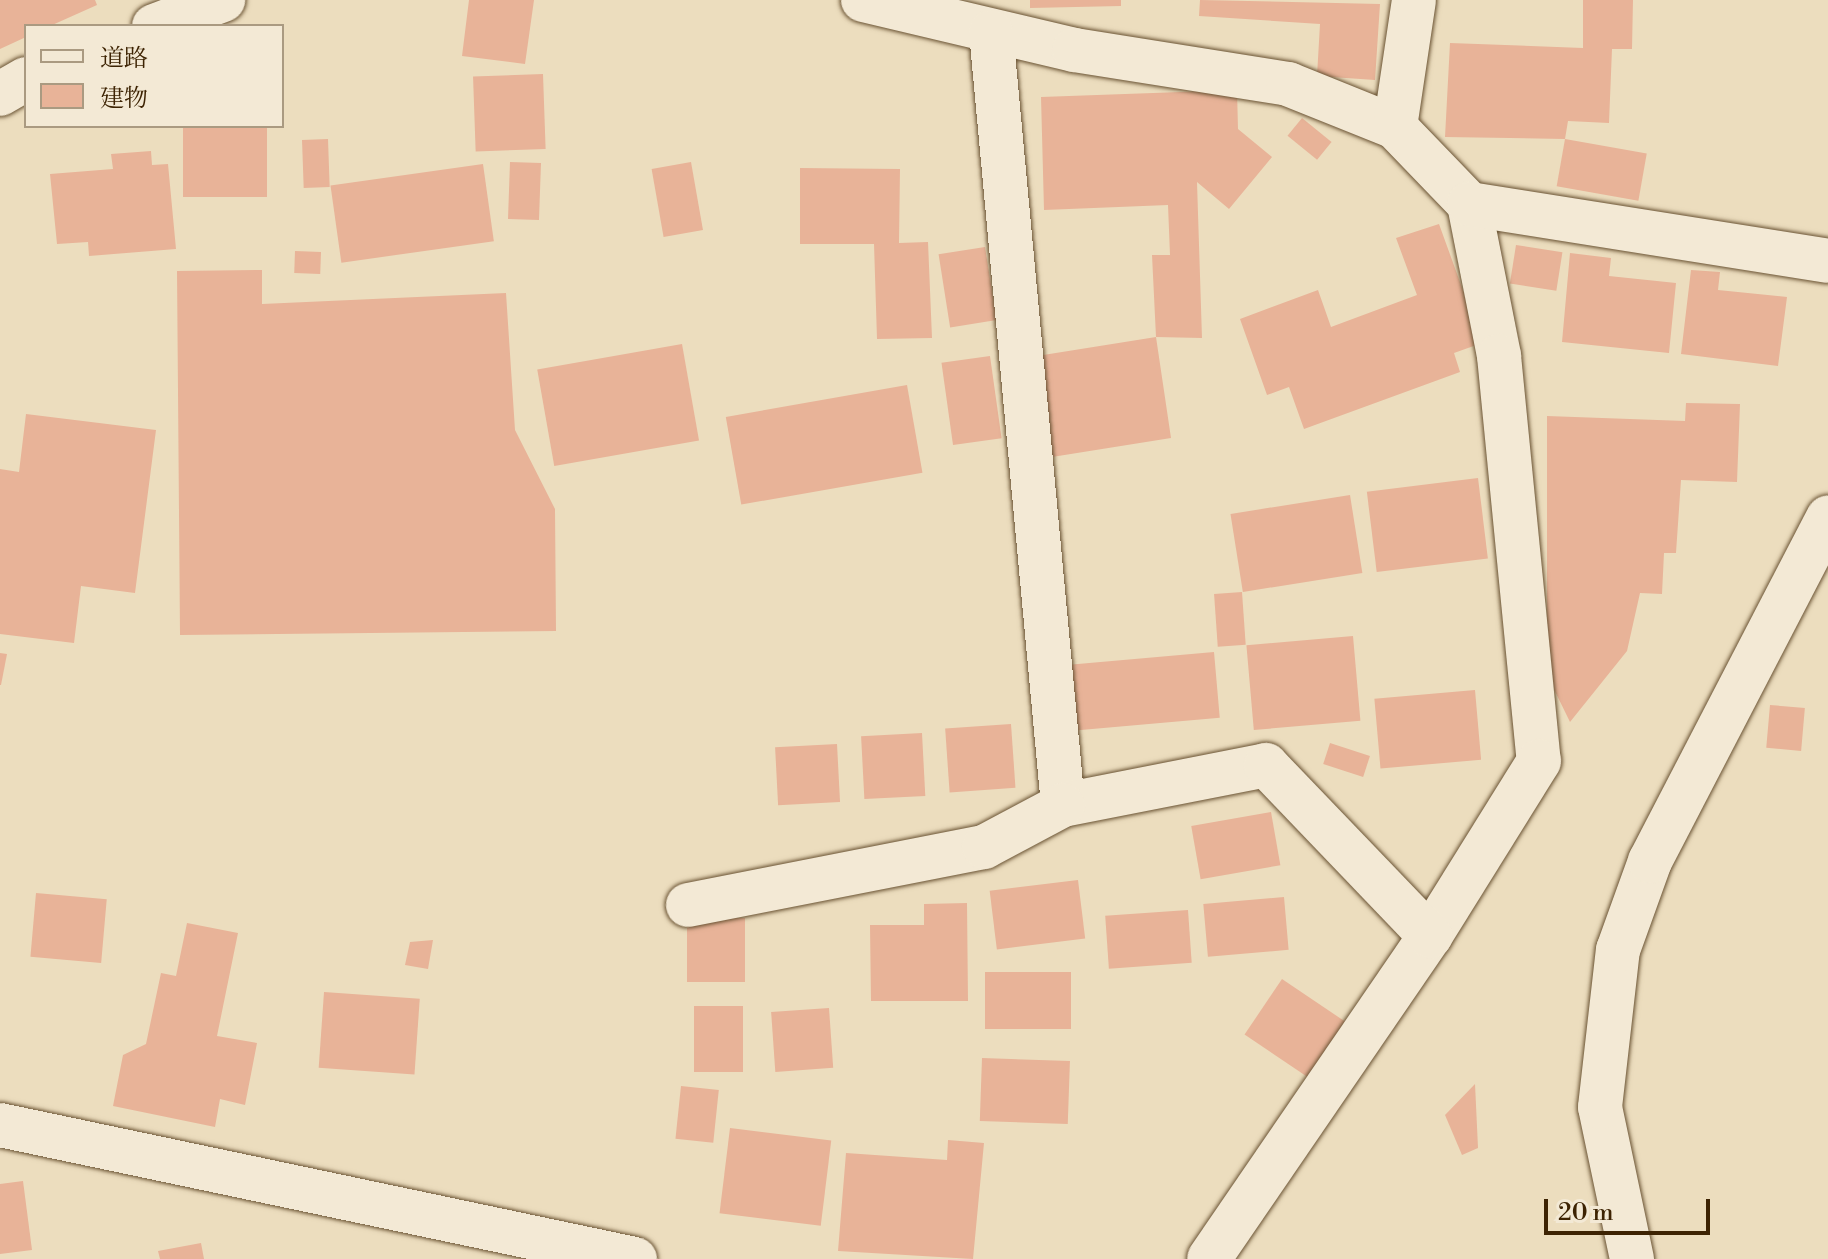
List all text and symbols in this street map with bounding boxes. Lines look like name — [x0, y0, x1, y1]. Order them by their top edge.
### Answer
legend — [24, 24, 284, 128]
text: 道路 — [100, 44, 148, 74]
text: 建物 — [100, 84, 148, 114]
scale bar — [1548, 1183, 1714, 1233]
text: 20 m — [1558, 1198, 1614, 1228]

